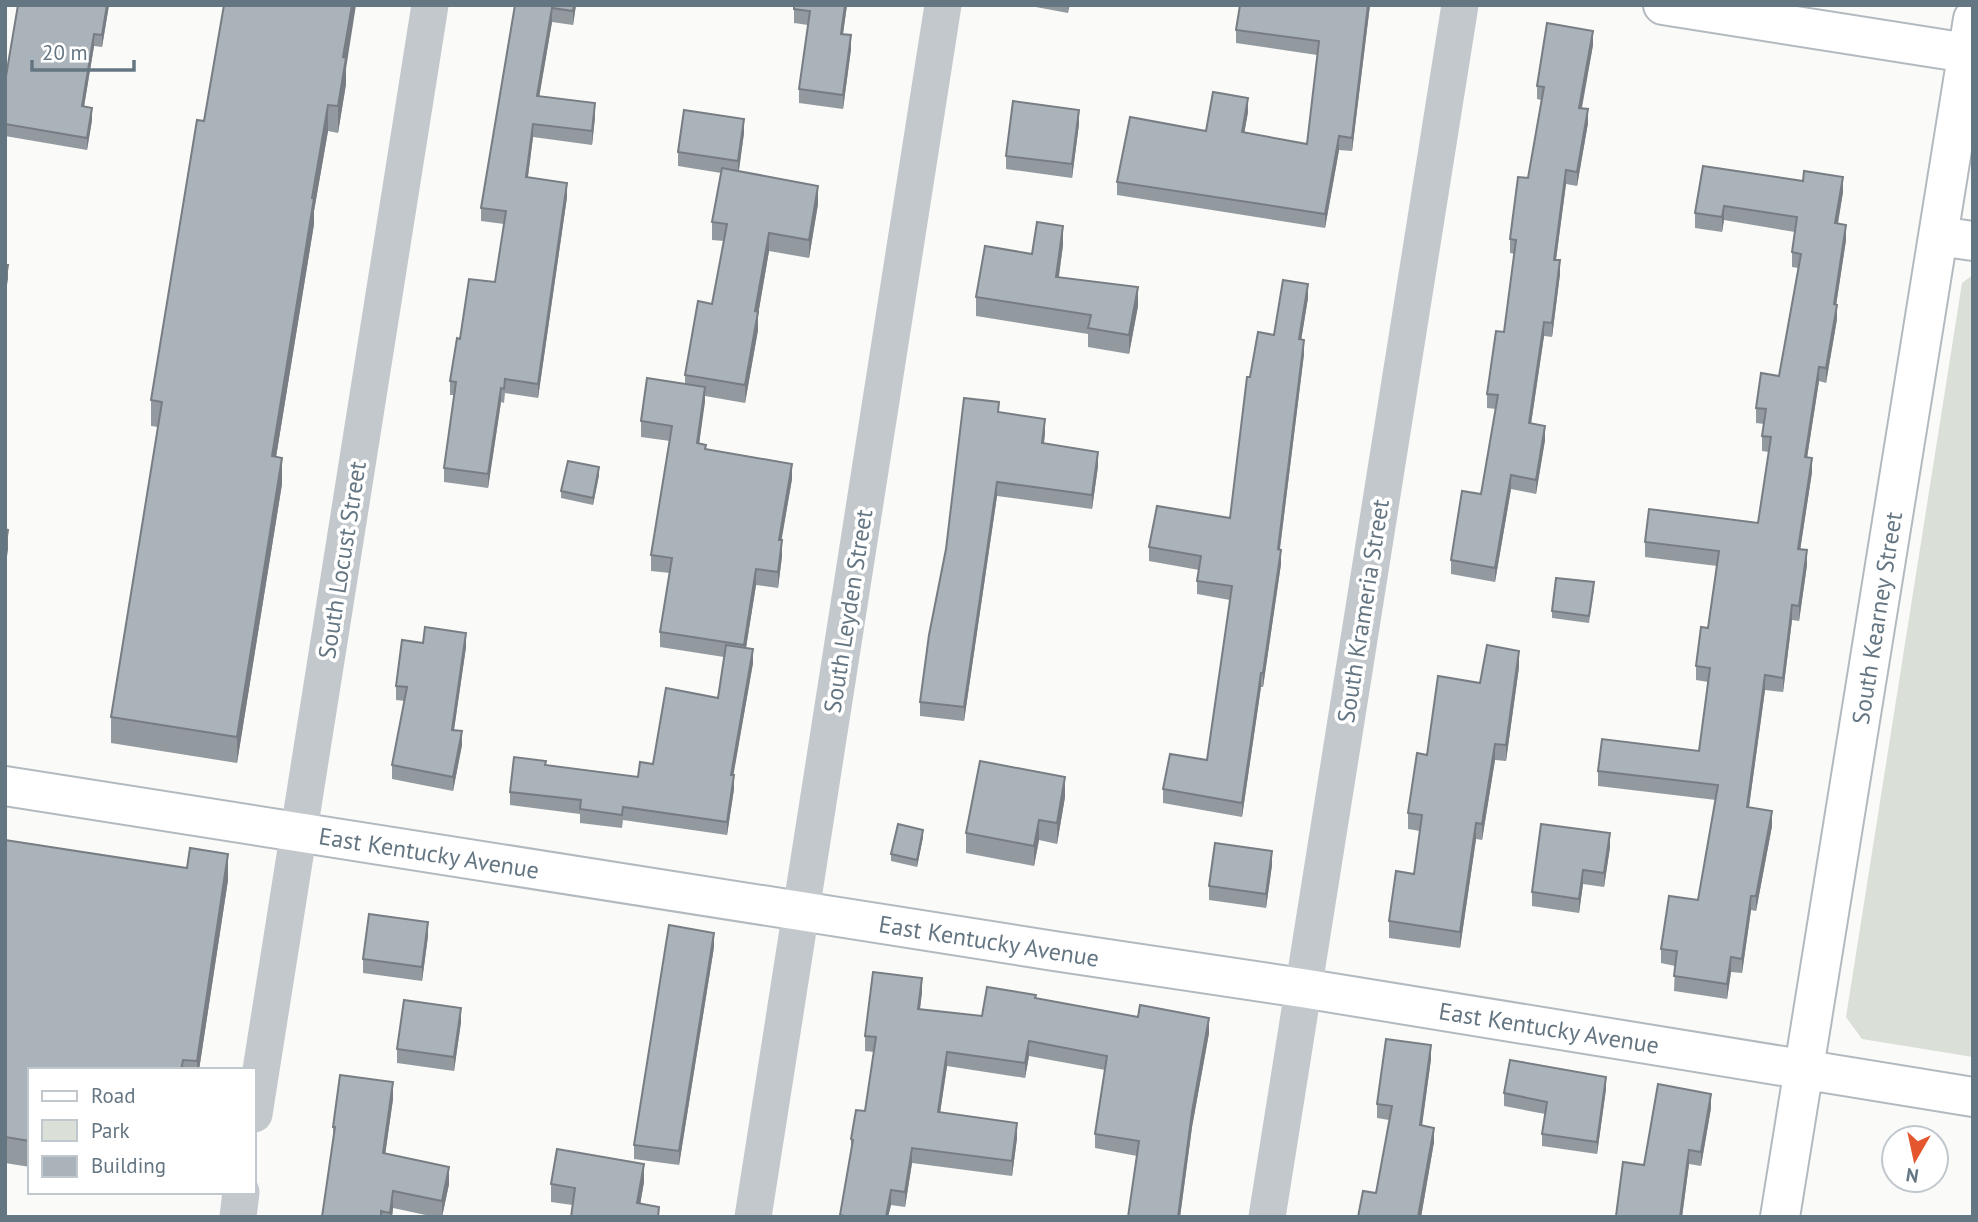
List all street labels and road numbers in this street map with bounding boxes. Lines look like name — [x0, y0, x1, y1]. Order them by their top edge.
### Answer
street label: South Locust Street — [311, 459, 373, 661]
street label: South Krameria Street — [1330, 497, 1396, 725]
street label: South Leyden Street — [817, 507, 879, 715]
street label: South Kearney Street — [1845, 510, 1909, 726]
street label: East Kentucky Avenue — [317, 820, 541, 886]
street label: East Kentucky Avenue — [877, 908, 1101, 974]
street label: East Kentucky Avenue — [1437, 995, 1661, 1061]

